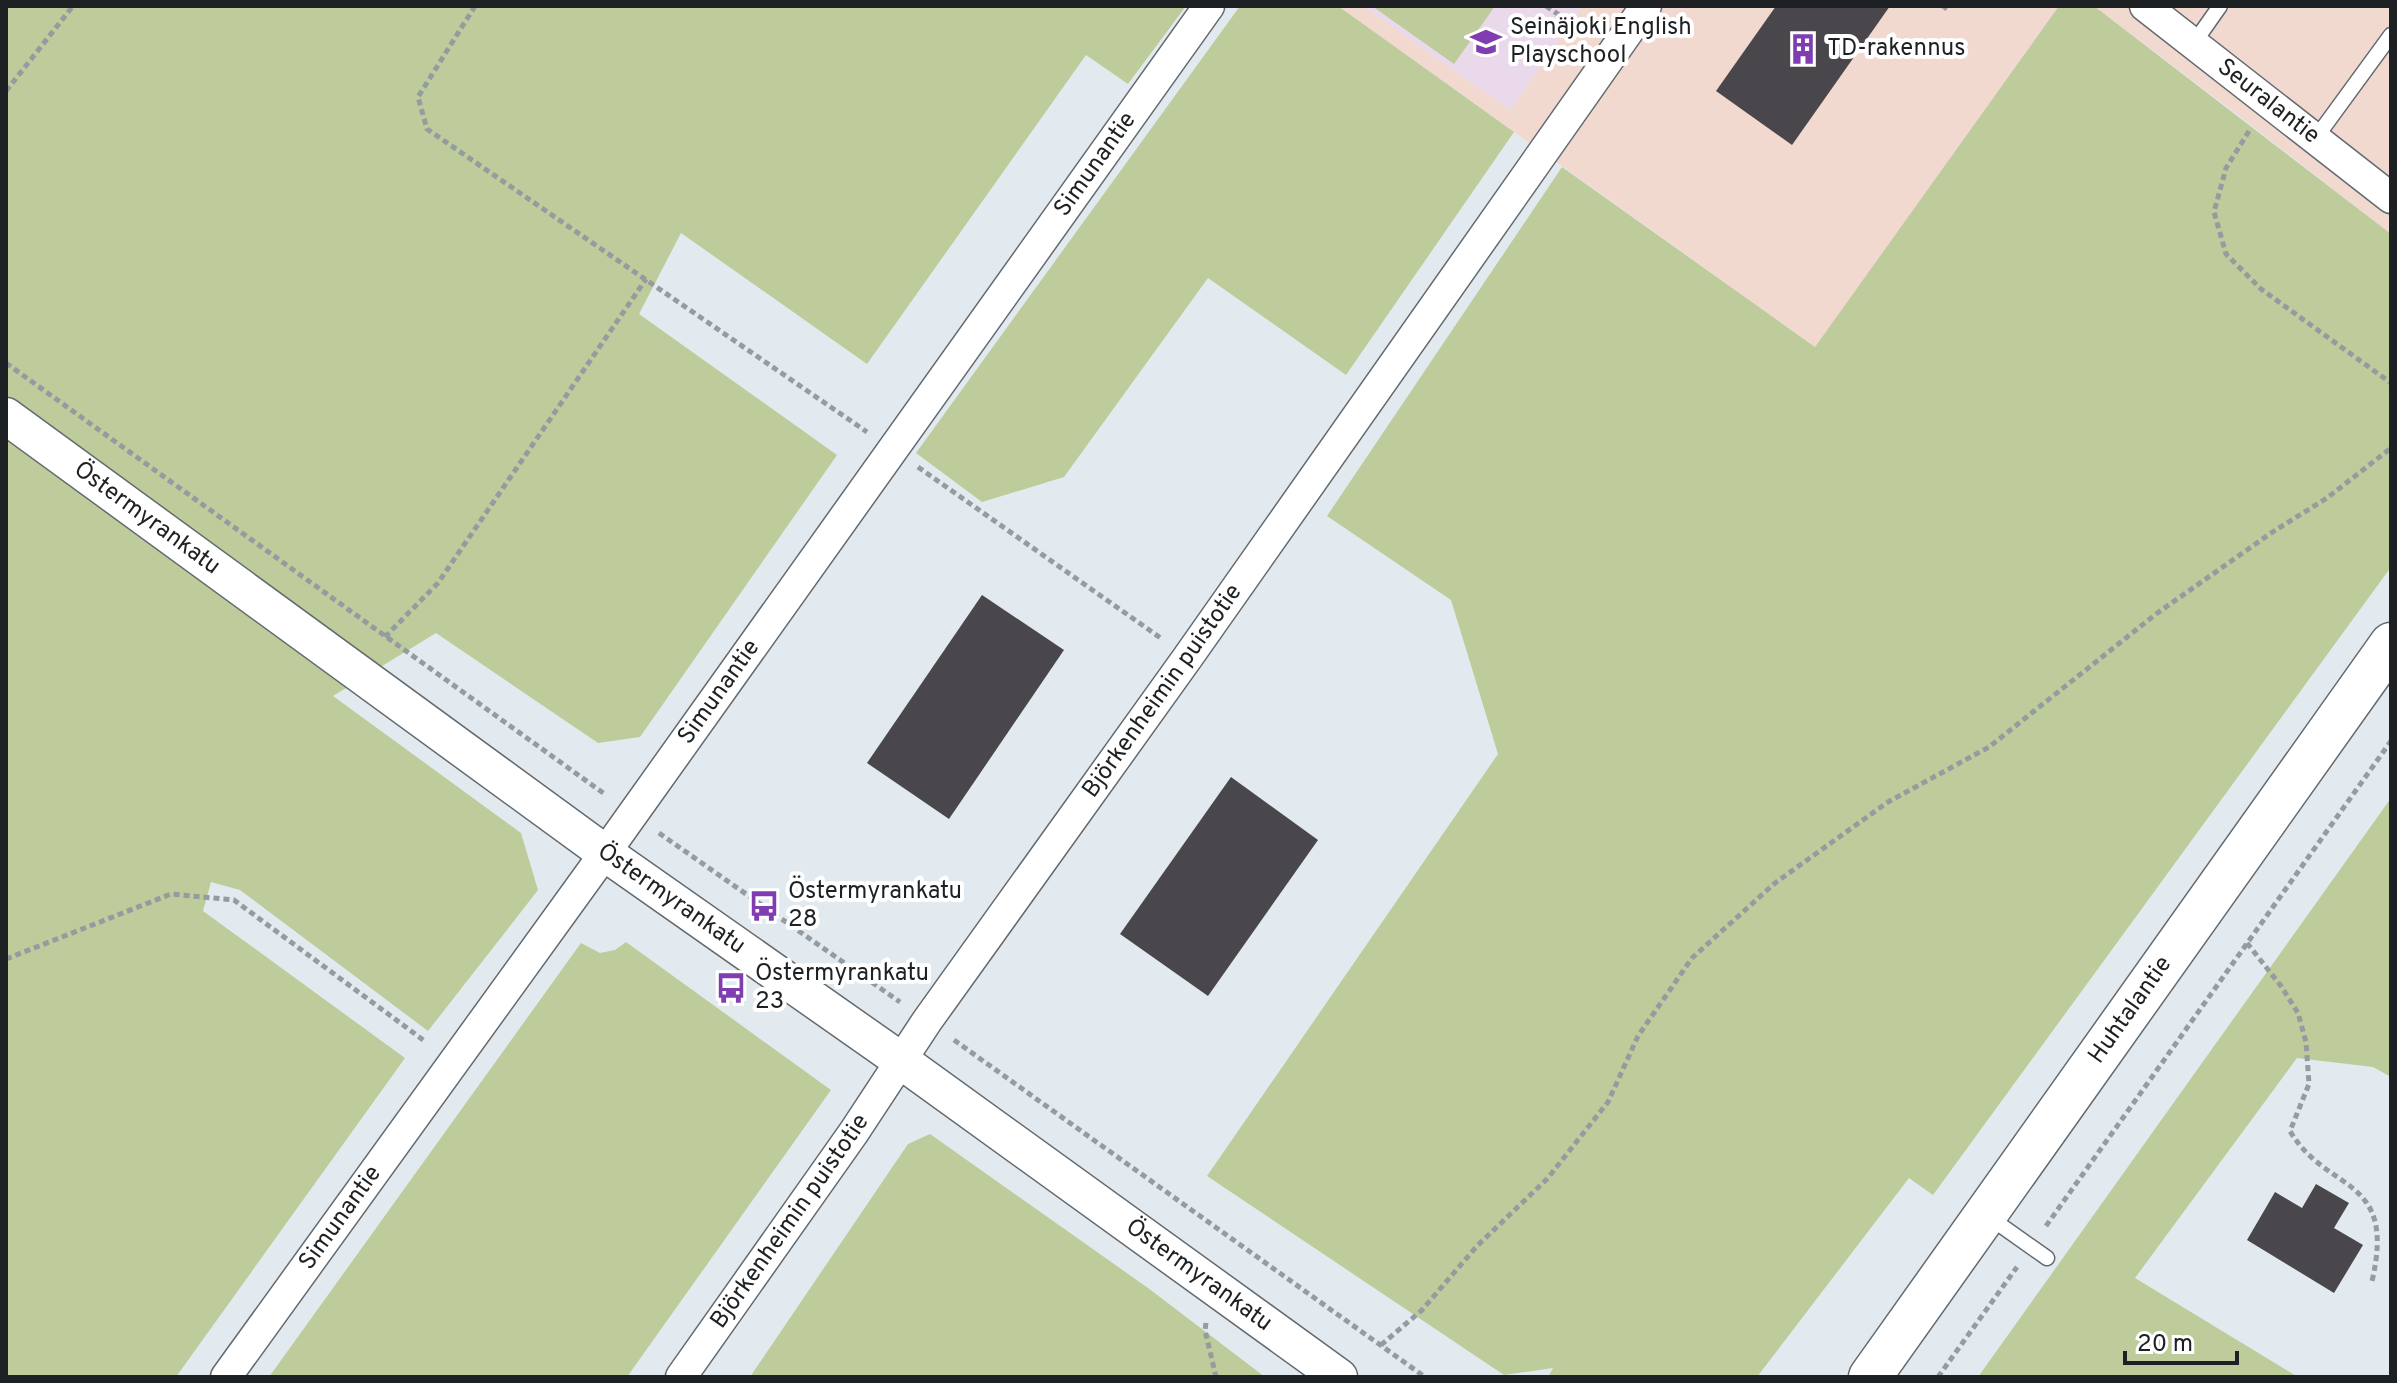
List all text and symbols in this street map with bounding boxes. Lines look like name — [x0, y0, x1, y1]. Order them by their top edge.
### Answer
place label: Seinäjoki English Playschool — [1510, 13, 1692, 71]
school or university icon: Seinäjoki English Playschool — [1469, 25, 1503, 59]
building icon: TD-rakennus — [1786, 32, 1820, 66]
place label: TD-rakennus — [1827, 34, 1966, 64]
street label: Seuralantie — [2211, 53, 2325, 151]
street label: Simunantie — [1048, 106, 1143, 223]
street label: Östermyrankatu — [67, 454, 226, 582]
street label: Björkenheimin puistotie — [1076, 579, 1249, 804]
street label: Simunantie — [672, 634, 767, 751]
street label: Östermyrankatu — [591, 835, 751, 962]
place label: Östermyrankatu 28 — [788, 875, 962, 935]
bus stop icon: Östermyrankatu 28 — [747, 889, 781, 923]
street label: Huhtalantie — [2082, 951, 2179, 1070]
place label: Östermyrankatu 23 — [755, 957, 929, 1017]
bus stop icon: Östermyrankatu 23 — [714, 971, 748, 1005]
street label: Björkenheimin puistotie — [705, 1109, 876, 1335]
street label: Simunantie — [293, 1160, 389, 1276]
street label: Östermyrankatu — [1119, 1211, 1278, 1339]
scale bar — [2125, 1315, 2237, 1365]
text: 20 m — [2137, 1330, 2193, 1360]

